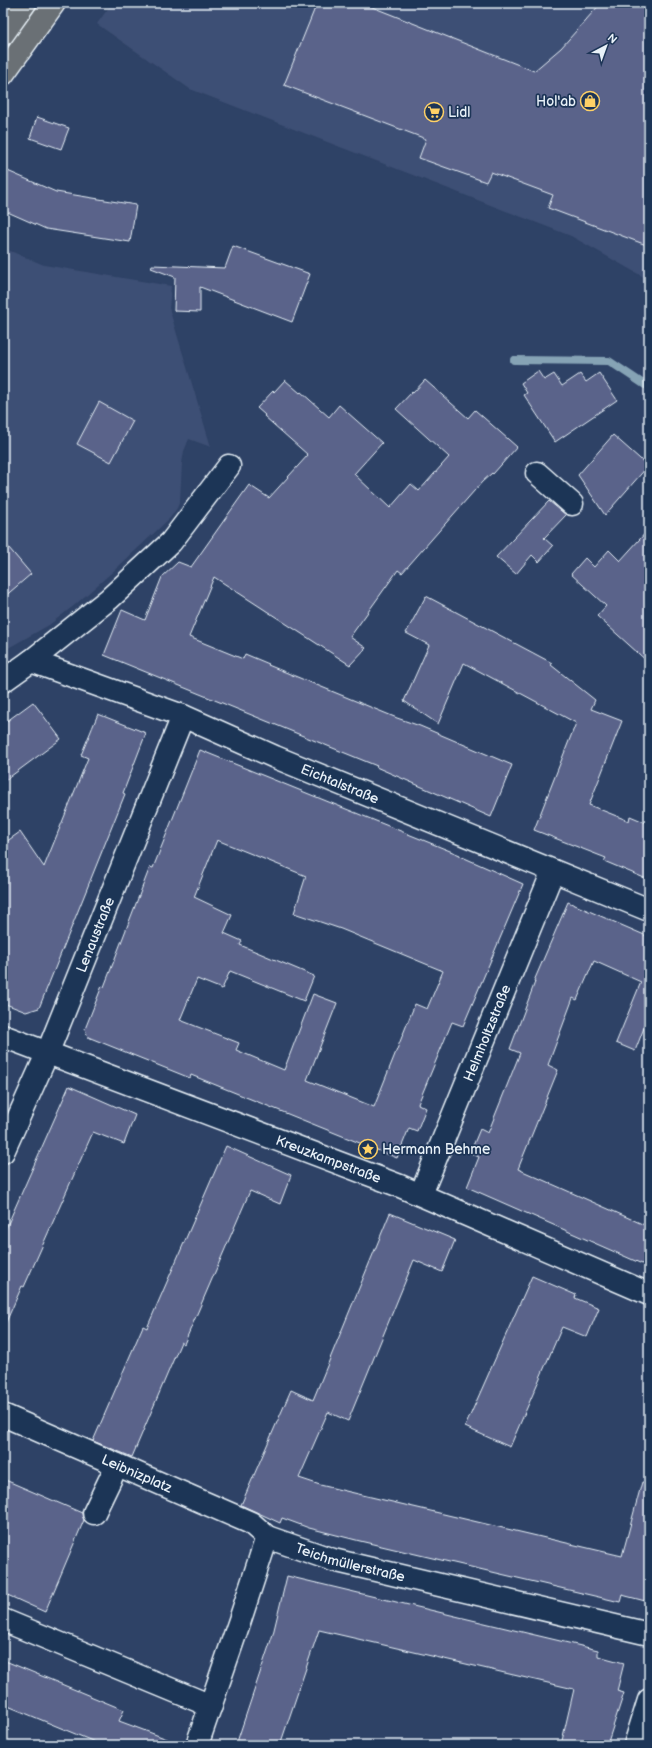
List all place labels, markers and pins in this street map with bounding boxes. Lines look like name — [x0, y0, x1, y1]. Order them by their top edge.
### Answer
shop icon: Hol'ab — [579, 90, 601, 112]
place label: Hol'ab — [536, 93, 576, 110]
supermarket icon: Lidl — [423, 101, 445, 123]
place label: Lidl — [448, 104, 470, 121]
place icon: Hermann Behme — [357, 1138, 379, 1160]
place label: Hermann Behme — [382, 1141, 490, 1158]

